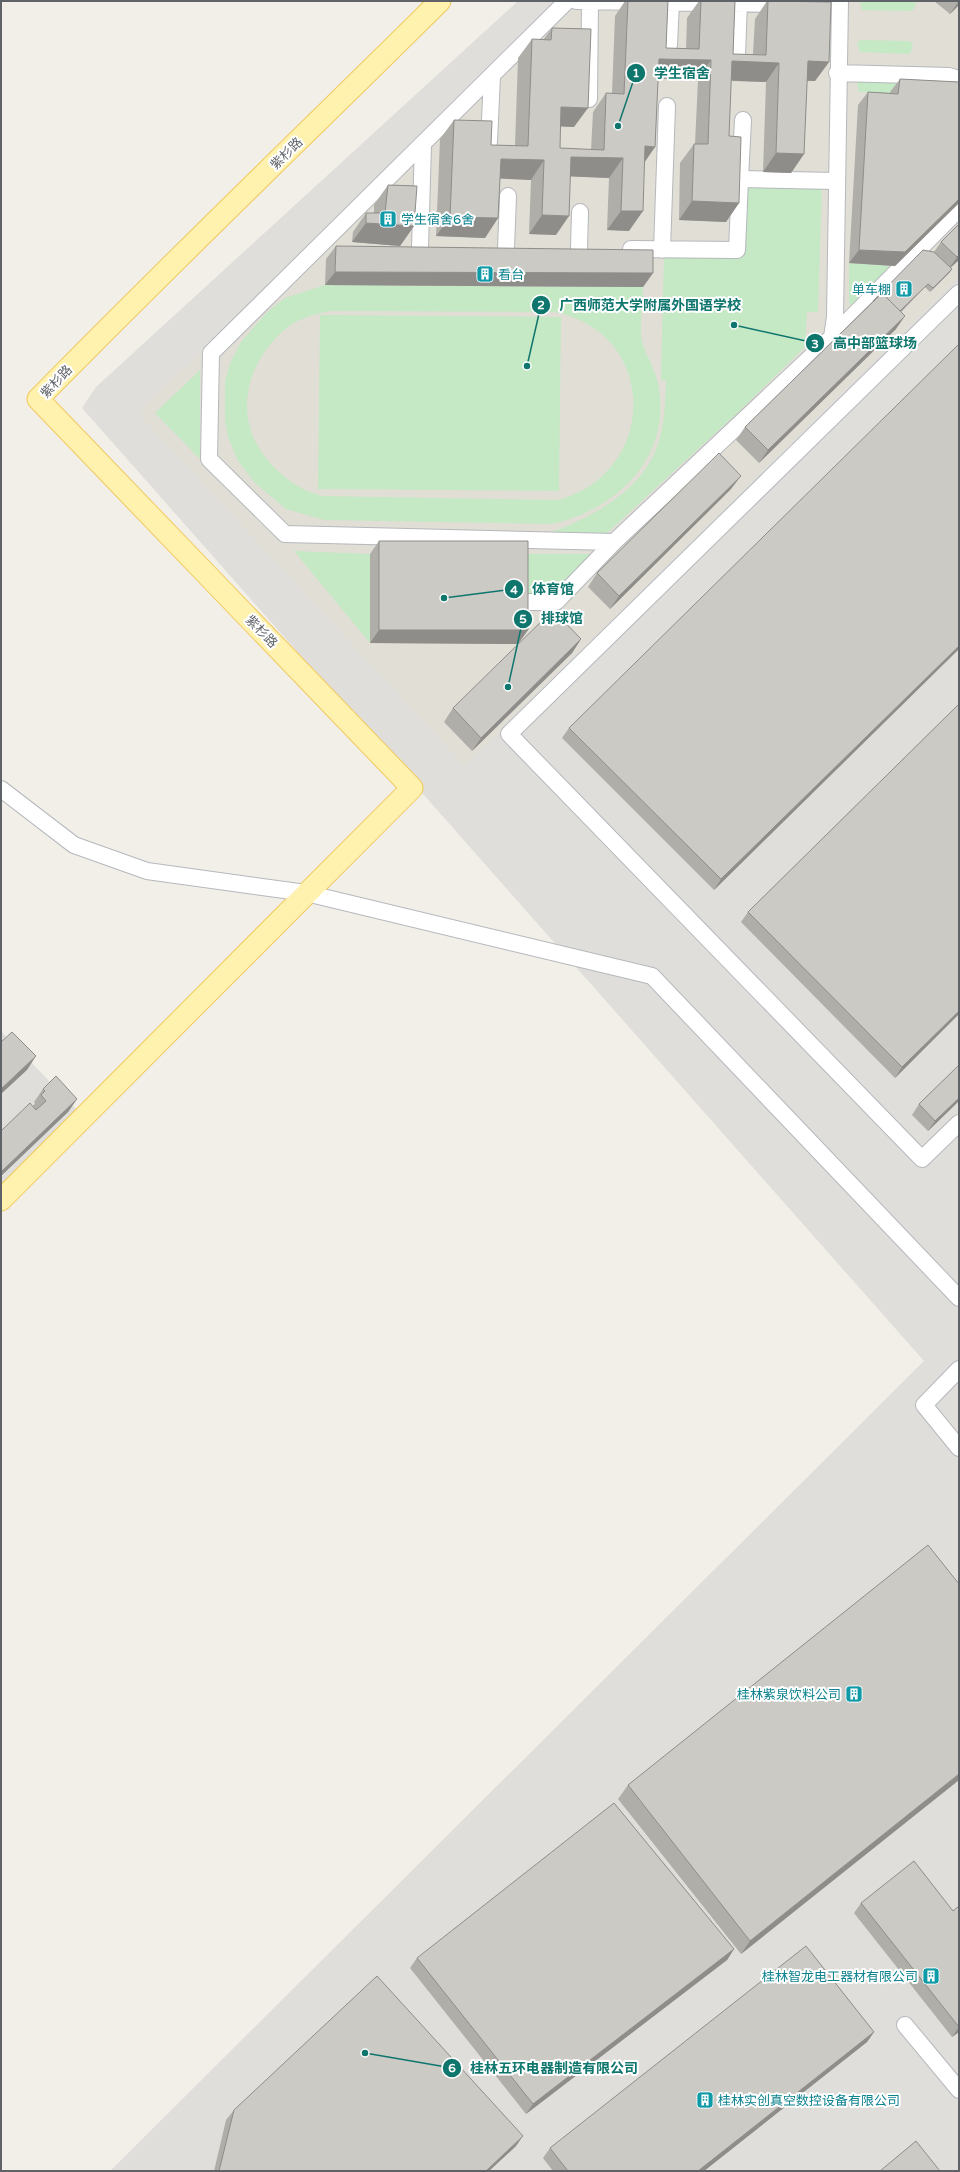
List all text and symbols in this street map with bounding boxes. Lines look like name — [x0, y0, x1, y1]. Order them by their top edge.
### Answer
callout: 学生宿舍 — [626, 60, 718, 86]
text: 学生宿舍 — [654, 65, 710, 82]
text: 1 — [632, 66, 640, 80]
street label: 紫杉路 — [267, 134, 306, 173]
building icon: 学生宿舍6舍 — [378, 209, 398, 229]
place label: 学生宿舍6舍 — [401, 212, 474, 228]
building icon: 看台 — [475, 264, 495, 284]
place label: 看台 — [498, 267, 524, 283]
building icon: 单车棚 — [894, 279, 914, 299]
place label: 单车棚 — [852, 282, 891, 298]
callout: 广西师范大学附属外国语学校 — [531, 292, 749, 318]
text: 广西师范大学附属外国语学校 — [559, 297, 741, 314]
text: 2 — [537, 298, 545, 312]
callout: 高中部篮球场 — [805, 330, 925, 356]
text: 高中部篮球场 — [833, 335, 917, 352]
text: 3 — [811, 337, 819, 351]
street label: 紫杉路 — [38, 362, 76, 401]
callout: 体育馆 — [504, 576, 582, 602]
text: 体育馆 — [532, 581, 574, 598]
text: 4 — [510, 583, 518, 597]
callout: 排球馆 — [513, 606, 591, 632]
text: 排球馆 — [541, 610, 583, 627]
street label: 紫杉路 — [242, 612, 281, 651]
text: 5 — [519, 612, 527, 626]
building icon: 桂林紫泉饮料公司 — [844, 1684, 864, 1704]
place label: 桂林紫泉饮料公司 — [737, 1687, 841, 1703]
building icon: 桂林智龙电工器材有限公司 — [921, 1966, 941, 1986]
place label: 桂林智龙电工器材有限公司 — [762, 1969, 918, 1985]
callout: 桂林五环电器制造有限公司 — [442, 2055, 646, 2081]
text: 桂林五环电器制造有限公司 — [470, 2060, 638, 2077]
text: 6 — [448, 2061, 456, 2075]
building icon: 桂林实创真空数控设备有限公司 — [695, 2090, 715, 2110]
place label: 桂林实创真空数控设备有限公司 — [718, 2093, 900, 2109]

